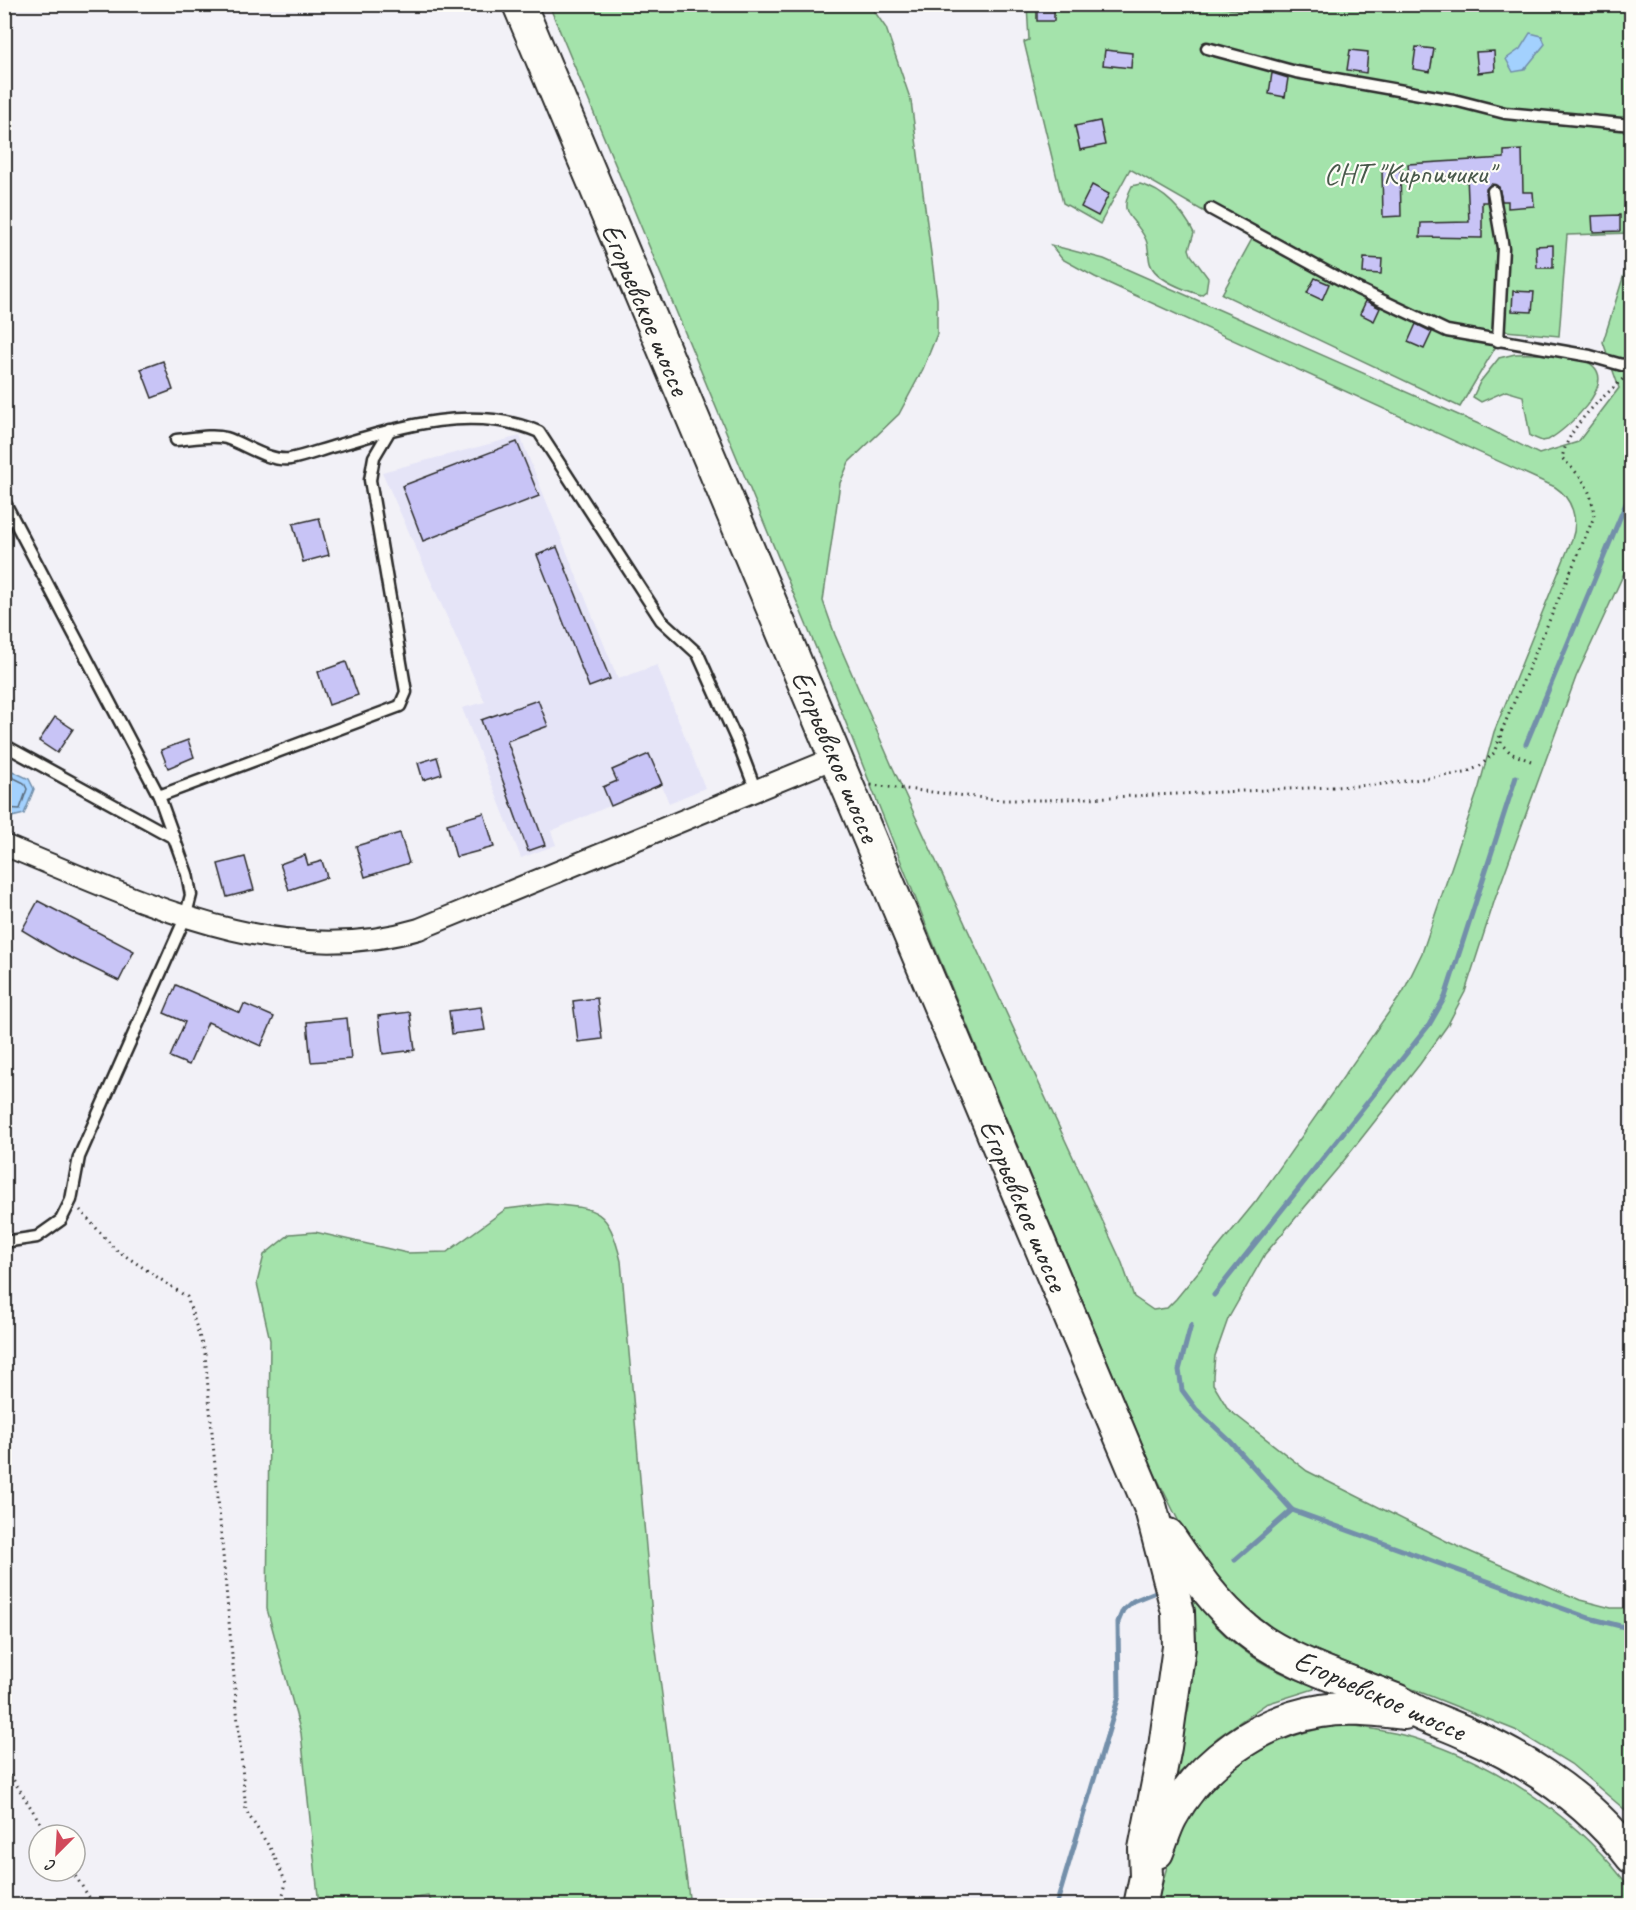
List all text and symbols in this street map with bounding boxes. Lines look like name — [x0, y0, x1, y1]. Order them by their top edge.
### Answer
park label: СНТ "Кирпичики" — [1324, 154, 1500, 192]
street label: Егорьевское шоссе — [593, 217, 700, 403]
street label: Егорьевское шоссе — [783, 664, 890, 850]
street label: Егорьевское шоссе — [971, 1113, 1078, 1299]
street label: Егорьевское шоссе — [1289, 1640, 1473, 1750]
north arrow — [27, 1823, 87, 1883]
text: С — [42, 1854, 59, 1877]

